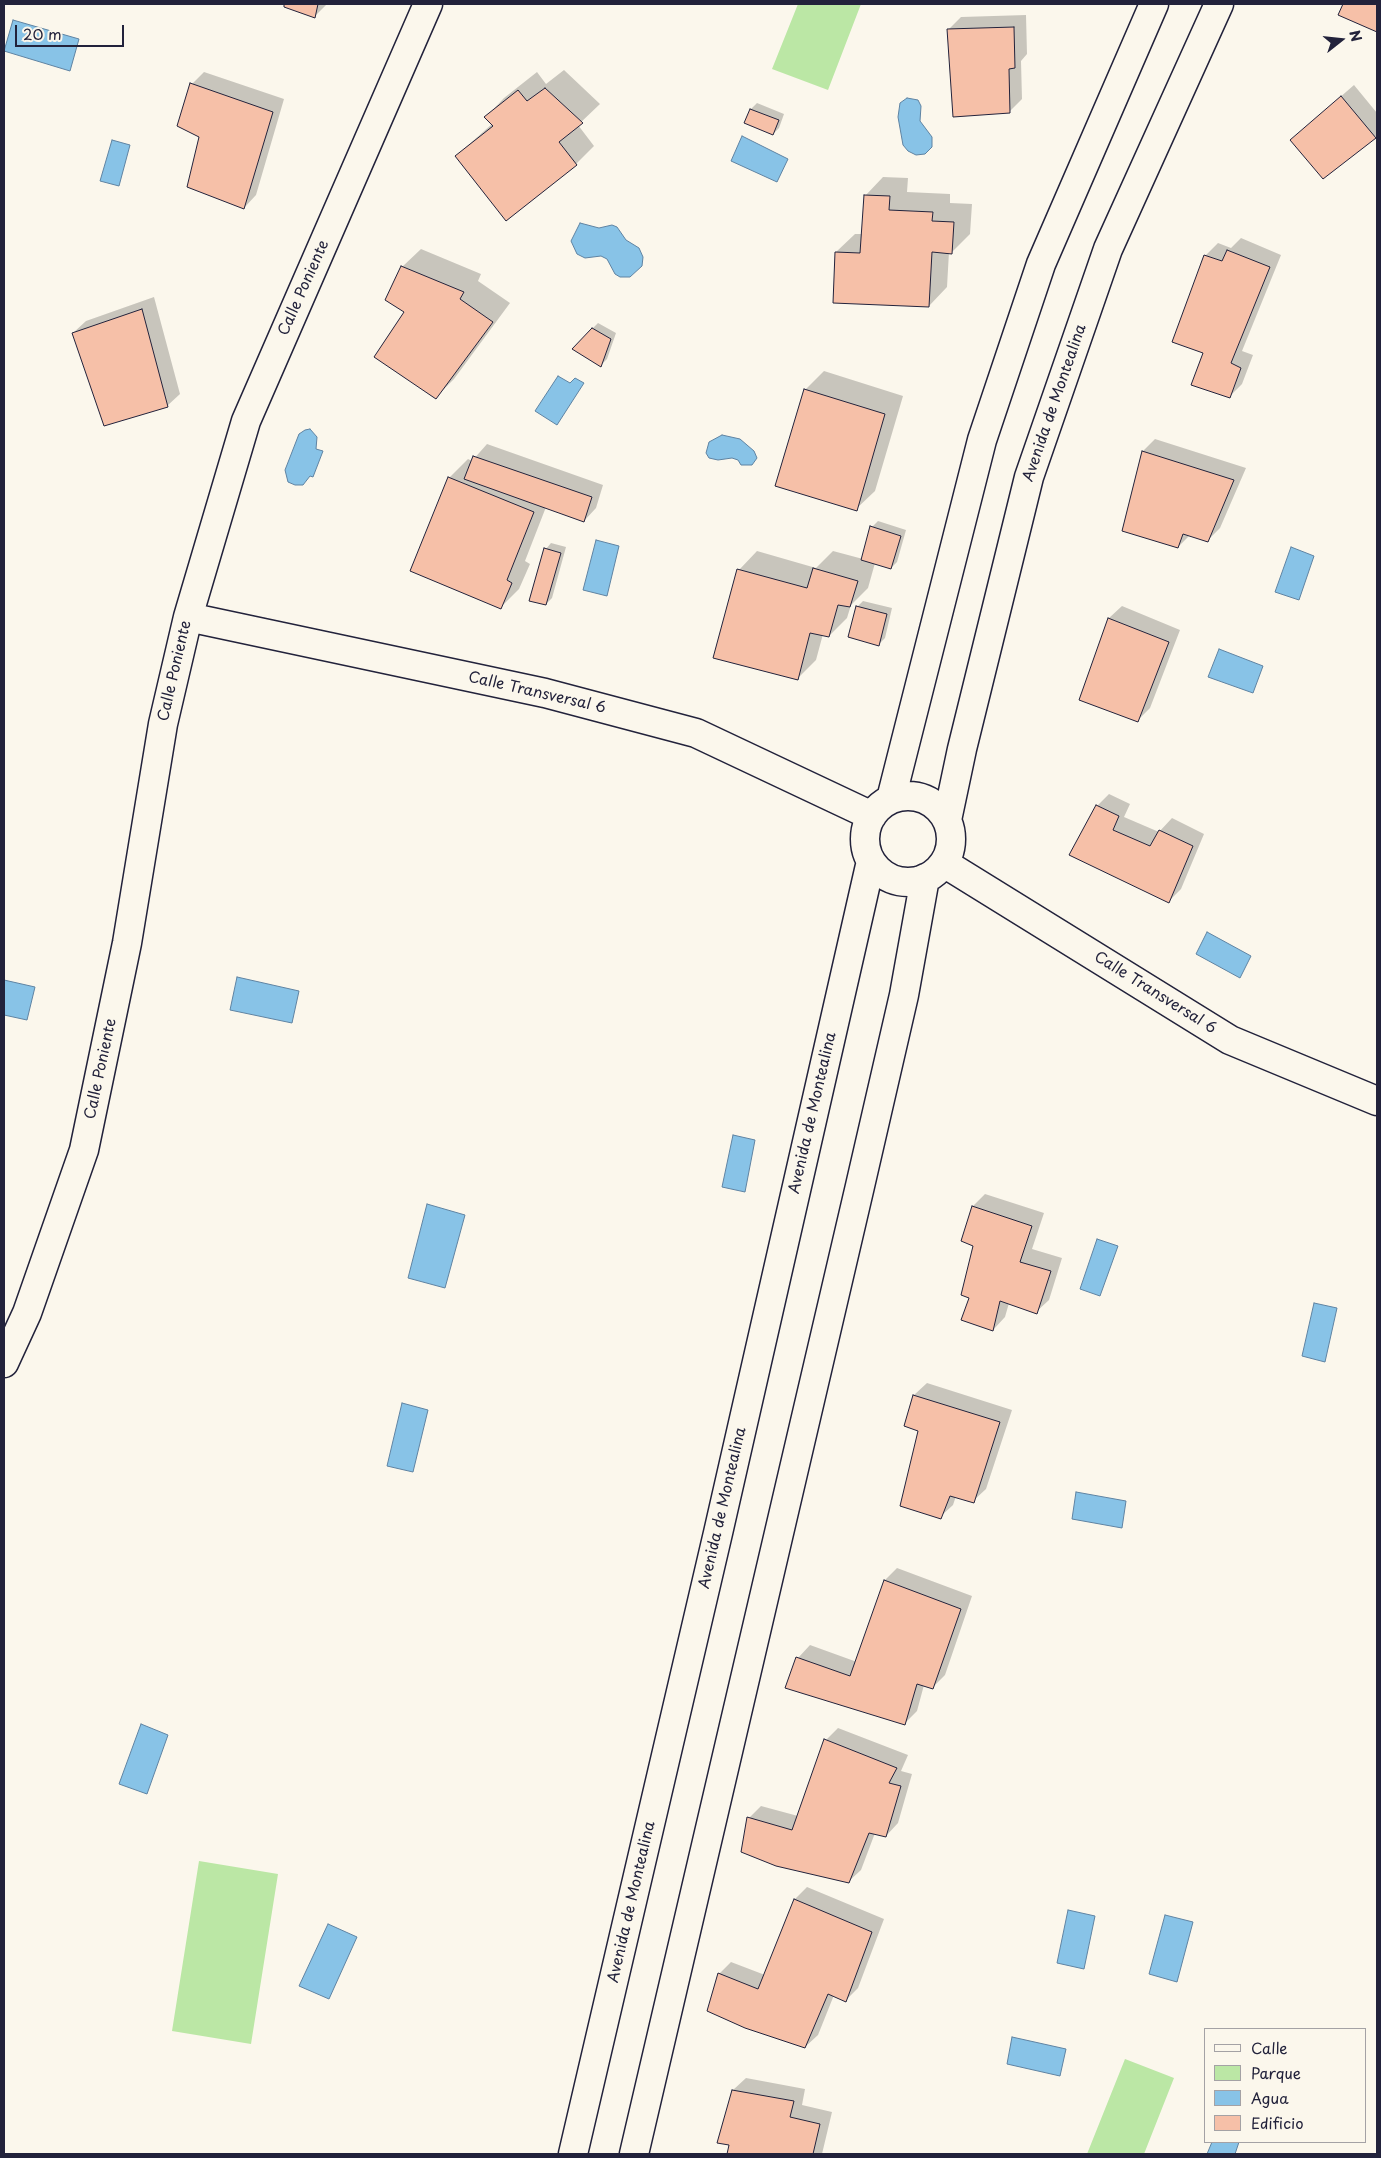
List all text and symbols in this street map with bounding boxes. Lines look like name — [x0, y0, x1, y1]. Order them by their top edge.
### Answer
scale bar — [18, 15, 126, 47]
north arrow — [1316, 15, 1366, 65]
text: 20 m — [23, 22, 62, 45]
text: N — [1344, 28, 1368, 44]
street label: Calle Poniente — [275, 237, 333, 339]
street label: Avenida de Montealina — [1020, 322, 1090, 484]
street label: Calle Poniente — [155, 619, 195, 723]
street label: Calle Transversal 6 — [466, 668, 608, 718]
street label: Calle Transversal 6 — [1091, 948, 1219, 1038]
street label: Calle Poniente — [82, 1017, 120, 1121]
street label: Avenida de Montealina — [786, 1030, 840, 1196]
street label: Avenida de Montealina — [696, 1425, 750, 1591]
street label: Avenida de Montealina — [605, 1819, 659, 1985]
legend — [1204, 2028, 1366, 2143]
text: Calle — [1251, 2036, 1288, 2059]
text: Parque — [1251, 2061, 1301, 2084]
text: Agua — [1251, 2086, 1289, 2109]
text: Edificio — [1251, 2111, 1304, 2134]

